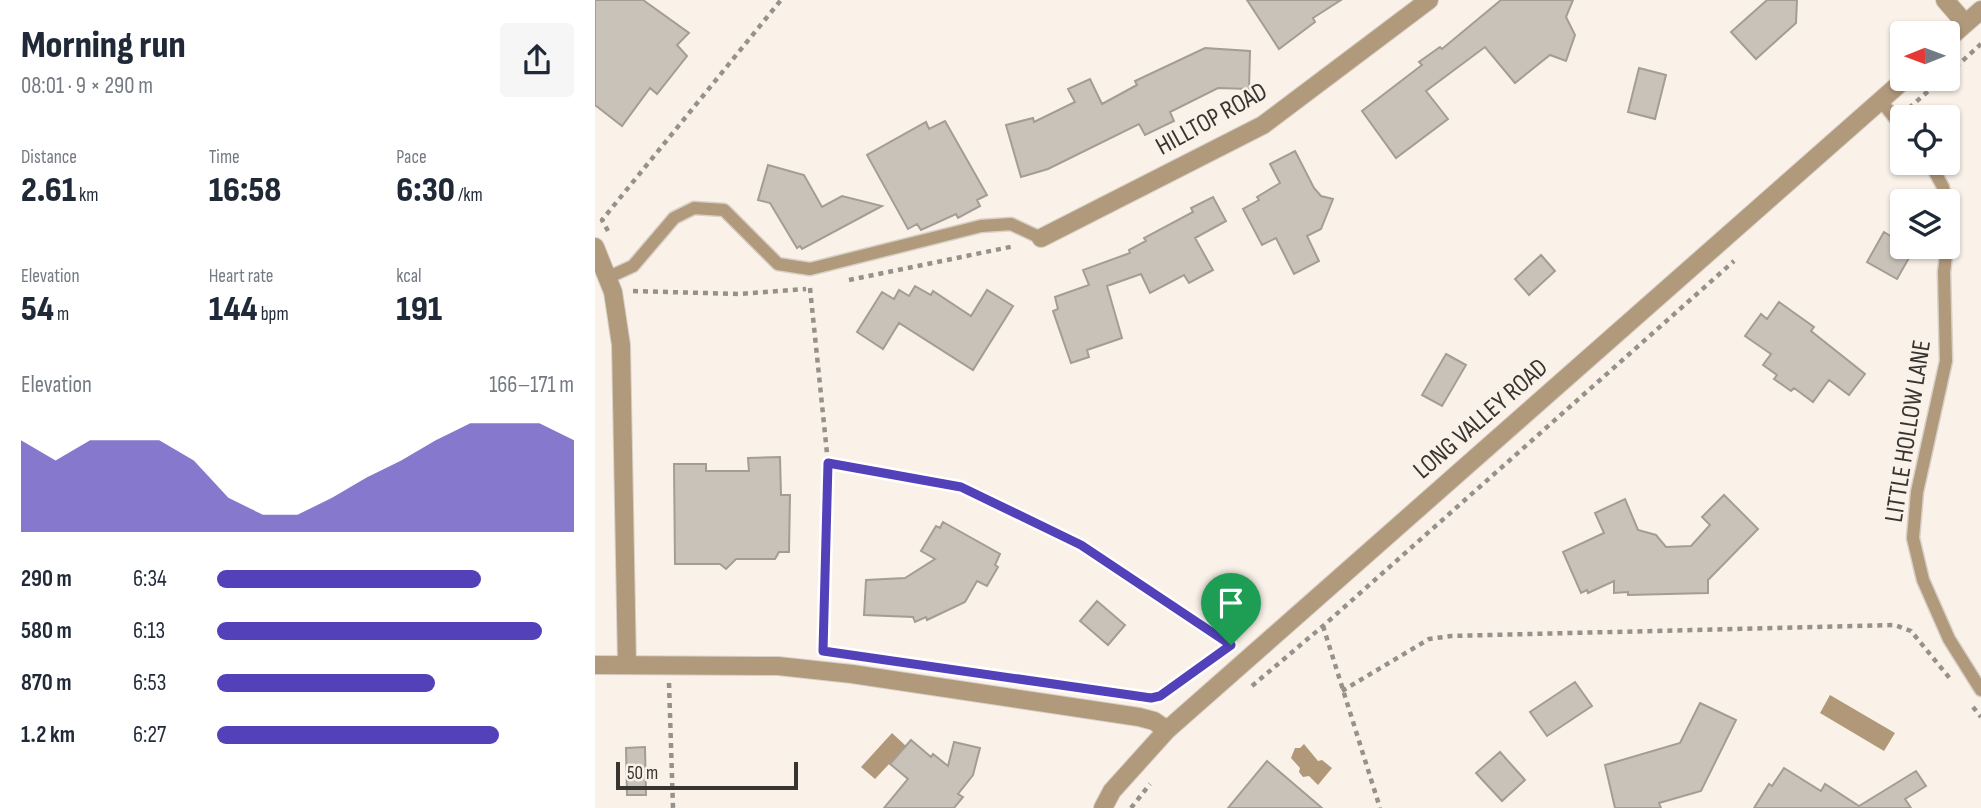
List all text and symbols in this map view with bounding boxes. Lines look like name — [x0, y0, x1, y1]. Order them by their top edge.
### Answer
north arrow — [1890, 21, 1960, 91]
map controls — [1890, 21, 1960, 259]
text: Morning run — [21, 23, 186, 68]
button: share — [500, 23, 574, 97]
text: 08:01 · 9 × 290 m — [21, 72, 153, 100]
street label: HILLTOP ROAD — [1151, 76, 1273, 163]
button: locate — [1890, 105, 1960, 175]
text: Distance — [21, 146, 77, 169]
text: Time — [209, 146, 240, 169]
text: Pace — [396, 146, 427, 169]
text: 2.61 — [21, 169, 76, 212]
text: 16:58 — [209, 169, 281, 212]
text: 6:30 — [396, 169, 455, 212]
text: km — [76, 184, 99, 207]
text: /km — [455, 184, 483, 207]
button: layers — [1890, 189, 1960, 259]
text: Elevation — [21, 265, 80, 288]
text: Heart rate — [209, 265, 274, 288]
text: kcal — [396, 265, 421, 288]
text: 54 — [21, 288, 54, 331]
text: 144 — [209, 288, 258, 331]
text: 191 — [396, 288, 442, 331]
text: m — [54, 303, 69, 326]
text: bpm — [258, 303, 289, 326]
street label: LITTLE HOLLOW LANE — [1879, 338, 1938, 525]
street label: LONG VALLEY ROAD — [1407, 352, 1554, 486]
text: Elevation — [21, 371, 92, 399]
text: 166–171 m — [489, 371, 574, 399]
text: 290 m — [21, 565, 72, 593]
text: 6:34 — [133, 565, 167, 593]
pin — [1201, 573, 1261, 645]
icon: arrive — [1212, 584, 1250, 622]
text: 580 m — [21, 617, 72, 645]
text: 6:13 — [133, 617, 165, 645]
text: 870 m — [21, 669, 72, 697]
text: 6:53 — [133, 669, 166, 697]
text: 1.2 km — [21, 721, 75, 749]
text: 6:27 — [133, 721, 166, 749]
scale bar — [616, 759, 798, 791]
text: 50 m — [627, 762, 658, 785]

